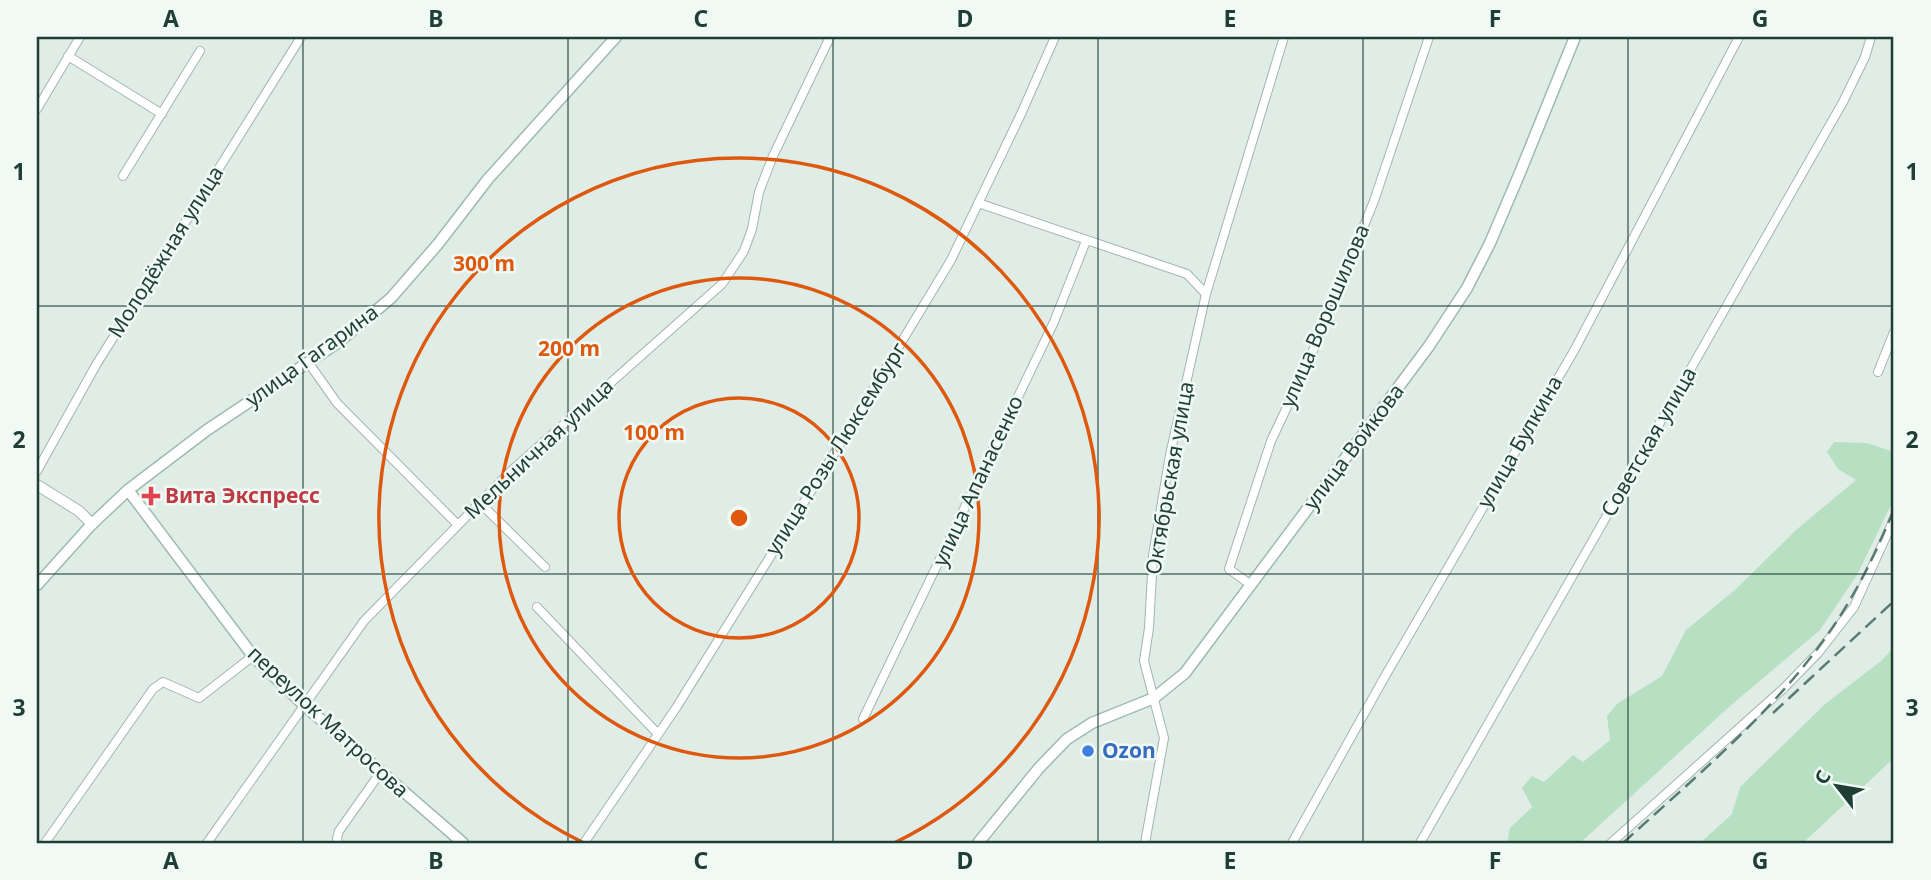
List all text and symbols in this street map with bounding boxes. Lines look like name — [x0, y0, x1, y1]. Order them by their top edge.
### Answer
text: A — [163, 2, 179, 34]
text: B — [428, 2, 444, 34]
text: C — [694, 2, 709, 34]
text: D — [957, 2, 973, 34]
text: E — [1224, 2, 1236, 34]
text: F — [1489, 2, 1501, 34]
text: G — [1752, 2, 1768, 34]
text: 1 — [12, 155, 26, 187]
text: 1 — [1905, 155, 1919, 187]
street label: Молодёжная улица — [101, 160, 229, 343]
street label: улица Ворошилова — [1273, 220, 1375, 412]
text: 300 m — [453, 249, 515, 277]
street label: улица Гагарина — [239, 297, 383, 413]
text: 200 m — [538, 334, 600, 362]
street label: улица Розы Люксембург — [758, 337, 912, 560]
street label: Советская улица — [1594, 362, 1702, 521]
street label: улица Булкина — [1470, 370, 1568, 513]
street label: Мельничная улица — [458, 372, 619, 525]
street label: улица Войкова — [1297, 378, 1410, 515]
street label: Октябрьская улица — [1138, 379, 1200, 577]
street label: улица Апанасенко — [925, 391, 1029, 570]
text: 100 m — [623, 418, 685, 446]
text: 2 — [12, 423, 26, 455]
text: 2 — [1905, 423, 1919, 455]
place label: Вита Экспресс — [165, 481, 320, 509]
marker: Вита Экспресс — [143, 488, 159, 504]
centre of rings — [727, 506, 751, 530]
street label: переулок Матросова — [242, 639, 415, 803]
text: 3 — [12, 691, 26, 723]
text: 3 — [1905, 691, 1919, 723]
place label: Ozon — [1102, 736, 1156, 764]
marker: Ozon — [1080, 743, 1096, 759]
north arrow — [1801, 750, 1871, 820]
text: С — [1808, 765, 1837, 789]
text: A — [163, 844, 179, 876]
text: B — [428, 844, 444, 876]
text: C — [694, 844, 709, 876]
text: D — [957, 844, 973, 876]
text: E — [1224, 844, 1236, 876]
text: F — [1489, 844, 1501, 876]
text: G — [1752, 844, 1768, 876]

